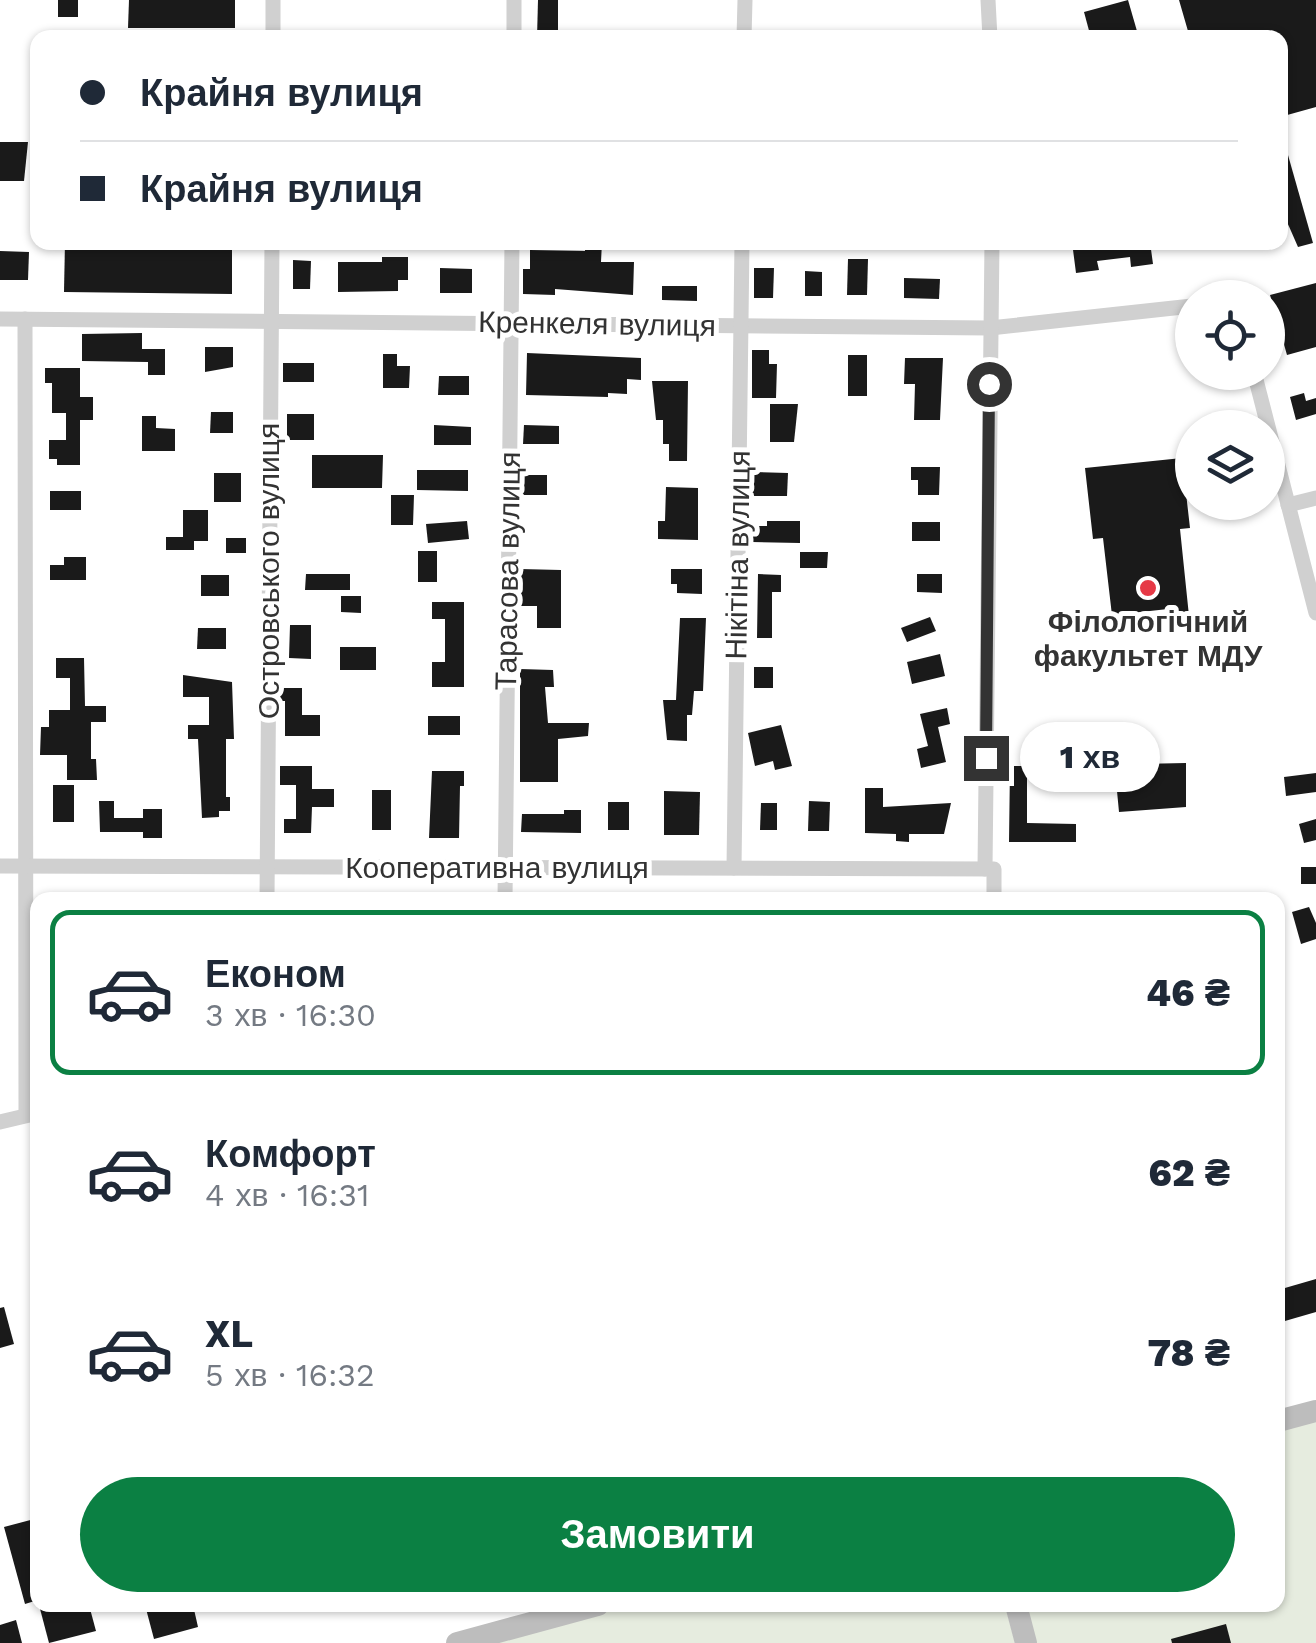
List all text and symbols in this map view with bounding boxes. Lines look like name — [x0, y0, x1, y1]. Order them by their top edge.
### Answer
text: Крайня вулиця — [140, 71, 423, 115]
text: Крайня вулиця — [140, 167, 423, 211]
map controls — [1175, 280, 1285, 520]
button: locate — [1175, 280, 1285, 390]
street label: Кренкеля вулиця — [478, 304, 716, 343]
route start — [967, 362, 1012, 407]
button: layers — [1175, 410, 1285, 520]
street label: Островського вулиця — [251, 423, 286, 719]
street label: Нікітіна вулиця — [718, 450, 757, 660]
street label: Тарасова вулиця — [488, 451, 527, 691]
marker: Філологічний факультет МДУ — [1137, 577, 1159, 599]
place label: Філологічний факультет МДУ — [1034, 604, 1263, 673]
callout: 1 хв — [1021, 723, 1161, 793]
route end — [964, 736, 1009, 781]
text: 1 хв — [1060, 738, 1120, 776]
street label: Кооперативна вулиця — [345, 850, 649, 885]
icon: car — [85, 948, 175, 1038]
text: Економ — [205, 952, 346, 996]
text: 46 ₴ — [1146, 971, 1230, 1015]
text: 3 хв · 16:30 — [205, 996, 376, 1034]
icon: car — [85, 1128, 175, 1218]
text: Комфорт — [205, 1132, 376, 1176]
text: 62 ₴ — [1148, 1151, 1230, 1195]
text: 4 хв · 16:31 — [205, 1176, 369, 1214]
icon: car — [85, 1308, 175, 1398]
text: XL — [205, 1312, 253, 1356]
text: 78 ₴ — [1148, 1331, 1230, 1375]
text: 5 хв · 16:32 — [205, 1356, 375, 1394]
button: Замовити — [80, 1477, 1235, 1592]

